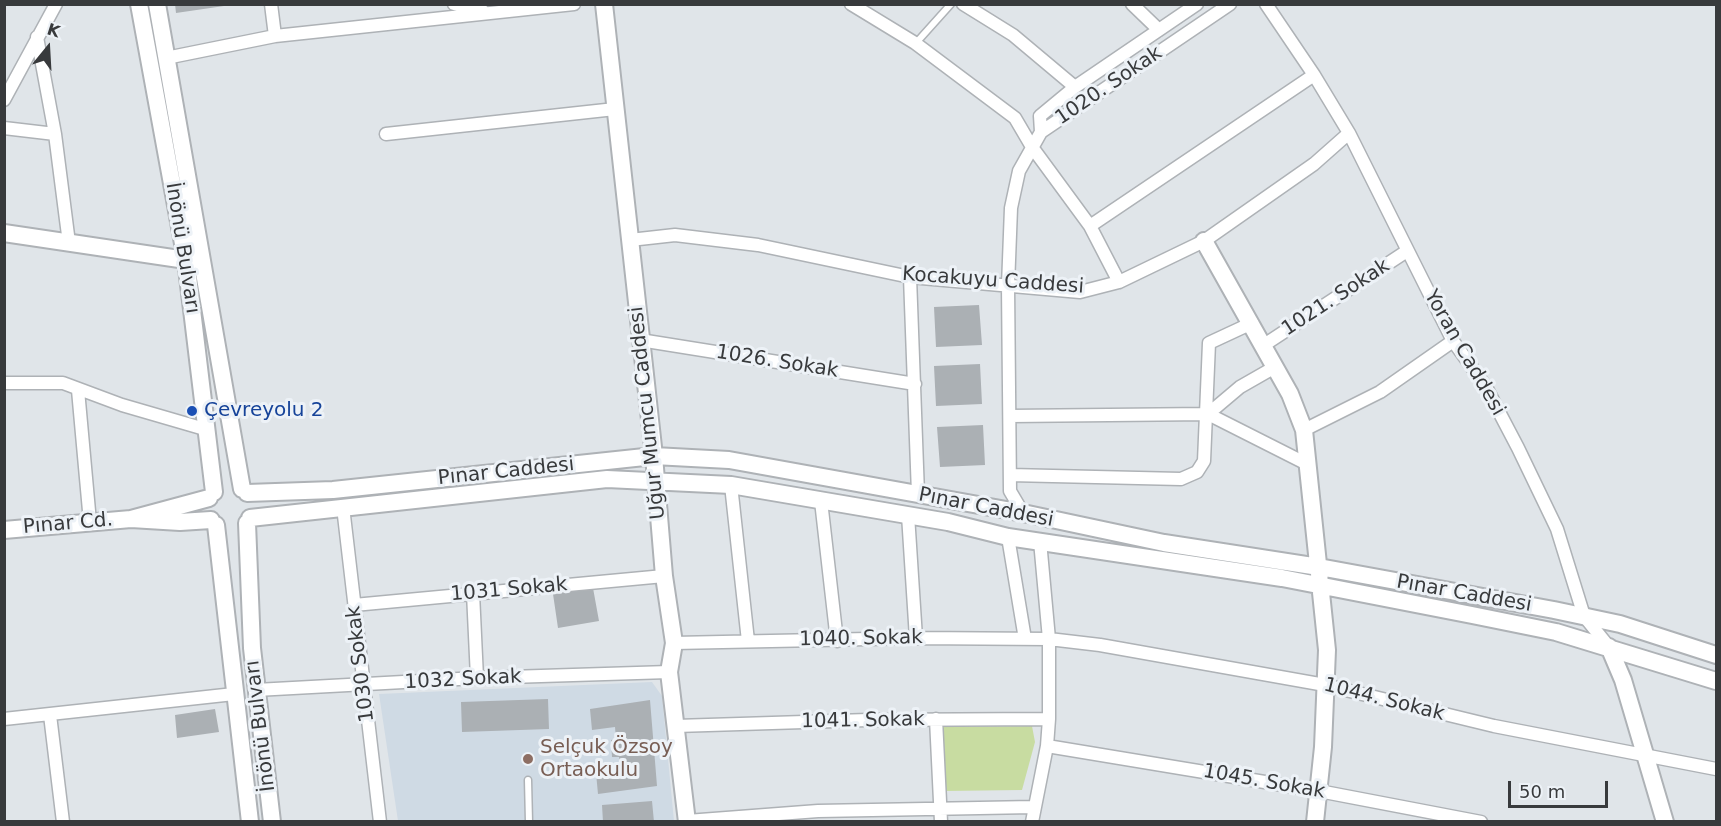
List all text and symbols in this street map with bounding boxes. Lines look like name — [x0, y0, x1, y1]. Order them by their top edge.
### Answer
north arrow — [18, 18, 78, 78]
text: K — [45, 19, 63, 41]
street label: 1020. Sokak — [1051, 41, 1167, 131]
street label: İnönü Bulvarı — [160, 181, 204, 315]
street label: 1021. Sokak — [1278, 254, 1394, 342]
street label: Kocakuyu Caddesi — [901, 263, 1085, 299]
street label: Yoran Caddesi — [1418, 286, 1510, 420]
street label: Uğur Mumcu Caddesi — [625, 305, 671, 521]
street label: 1026. Sokak — [714, 340, 840, 384]
place label: Çevreyolu 2 — [204, 399, 324, 423]
marker: Çevreyolu 2 — [185, 404, 199, 418]
street label: Pınar Caddesi — [437, 453, 575, 491]
street label: Pınar Caddesi — [916, 483, 1056, 533]
street label: Pınar Cd. — [22, 508, 114, 540]
street label: Pınar Caddesi — [1394, 570, 1534, 618]
street label: 1031 Sokak — [450, 573, 568, 607]
street label: 1030 Sokak — [342, 604, 380, 724]
street label: 1040. Sokak — [799, 626, 923, 652]
street label: İnönü Bulvarı — [241, 659, 281, 793]
street label: 1032 Sokak — [404, 665, 522, 695]
street label: 1044. Sokak — [1321, 673, 1447, 727]
street label: 1041. Sokak — [801, 708, 925, 734]
place label: Selçuk Özsoy Ortaokulu — [540, 736, 673, 783]
marker: Selçuk Özsoy Ortaokulu — [521, 752, 535, 766]
street label: 1045. Sokak — [1201, 759, 1327, 805]
scale bar — [1511, 769, 1612, 807]
text: 50 m — [1519, 781, 1565, 802]

